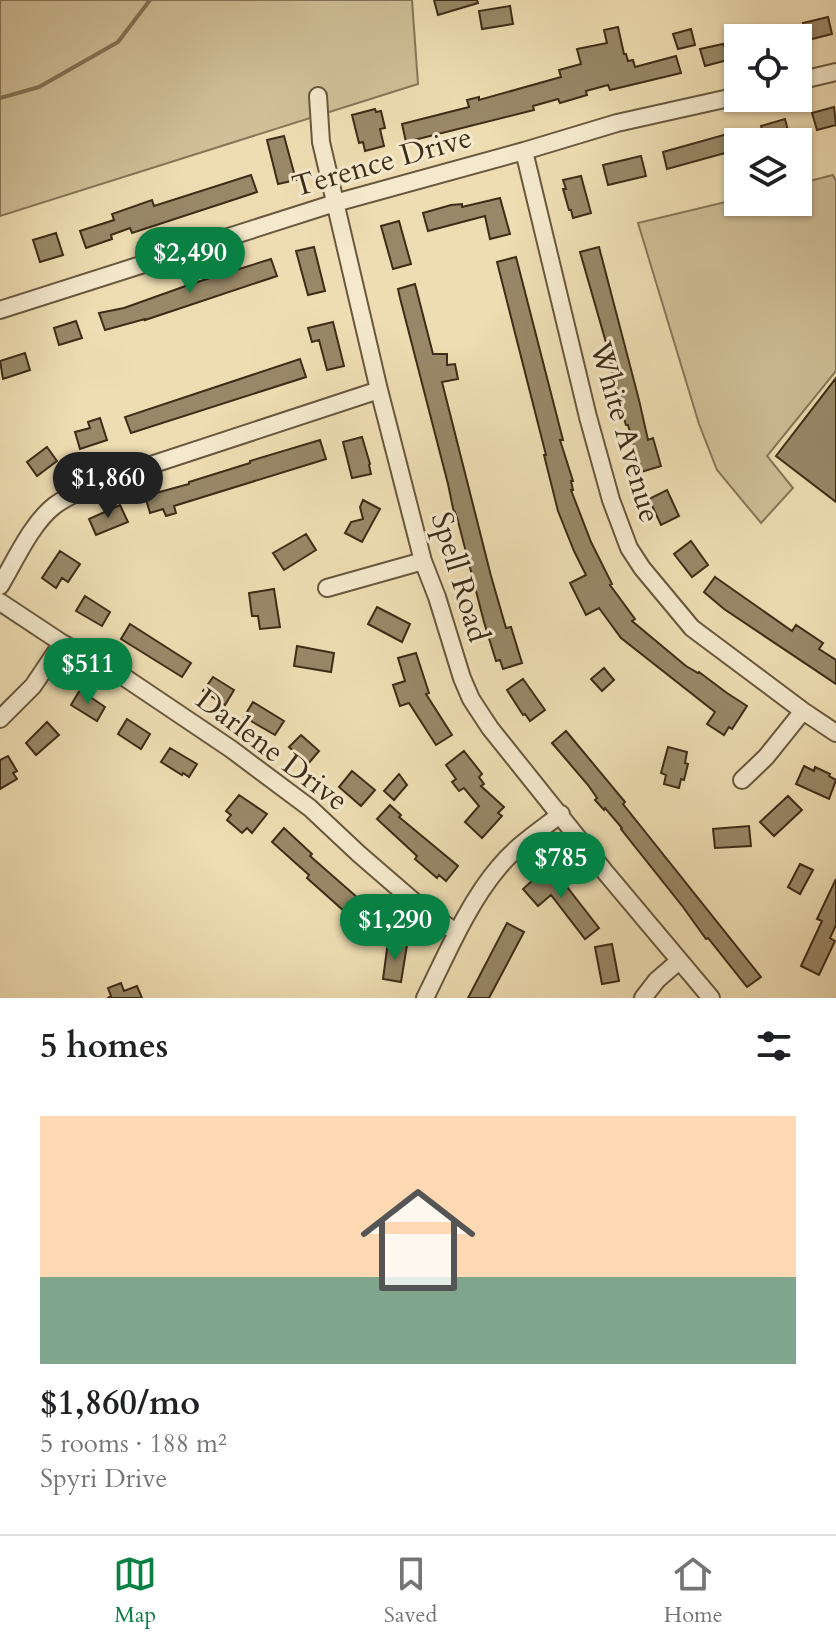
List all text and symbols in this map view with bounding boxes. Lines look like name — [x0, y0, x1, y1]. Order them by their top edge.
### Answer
map controls — [724, 24, 812, 216]
button: locate — [724, 24, 812, 112]
street label: Terence Drive — [287, 117, 477, 207]
button: layers — [724, 128, 812, 216]
pin: $2,490 — [125, 227, 255, 295]
text: $2,490 — [153, 235, 227, 270]
street label: White Avenue — [579, 336, 670, 527]
pin: $1,860 — [43, 452, 173, 520]
text: $1,860 — [71, 460, 145, 495]
street label: Spell Road — [421, 507, 499, 647]
pin: $511 — [41, 638, 135, 706]
text: $511 — [61, 646, 115, 681]
street label: Darlene Drive — [187, 679, 357, 821]
pin: $785 — [514, 832, 608, 900]
text: $785 — [534, 840, 588, 875]
pin: $1,290 — [330, 894, 460, 962]
text: $1,290 — [358, 902, 432, 937]
text: 5 homes — [40, 1023, 168, 1069]
icon: filters — [752, 1024, 796, 1068]
icon: home — [346, 1168, 490, 1312]
text: $1,860/mo — [40, 1380, 200, 1426]
text: 5 rooms · 188 m² — [40, 1426, 227, 1461]
text: Spyri Drive — [40, 1461, 167, 1496]
tab: Map — [113, 1552, 157, 1630]
tab: Saved — [384, 1552, 437, 1630]
tab: Home — [664, 1552, 723, 1630]

